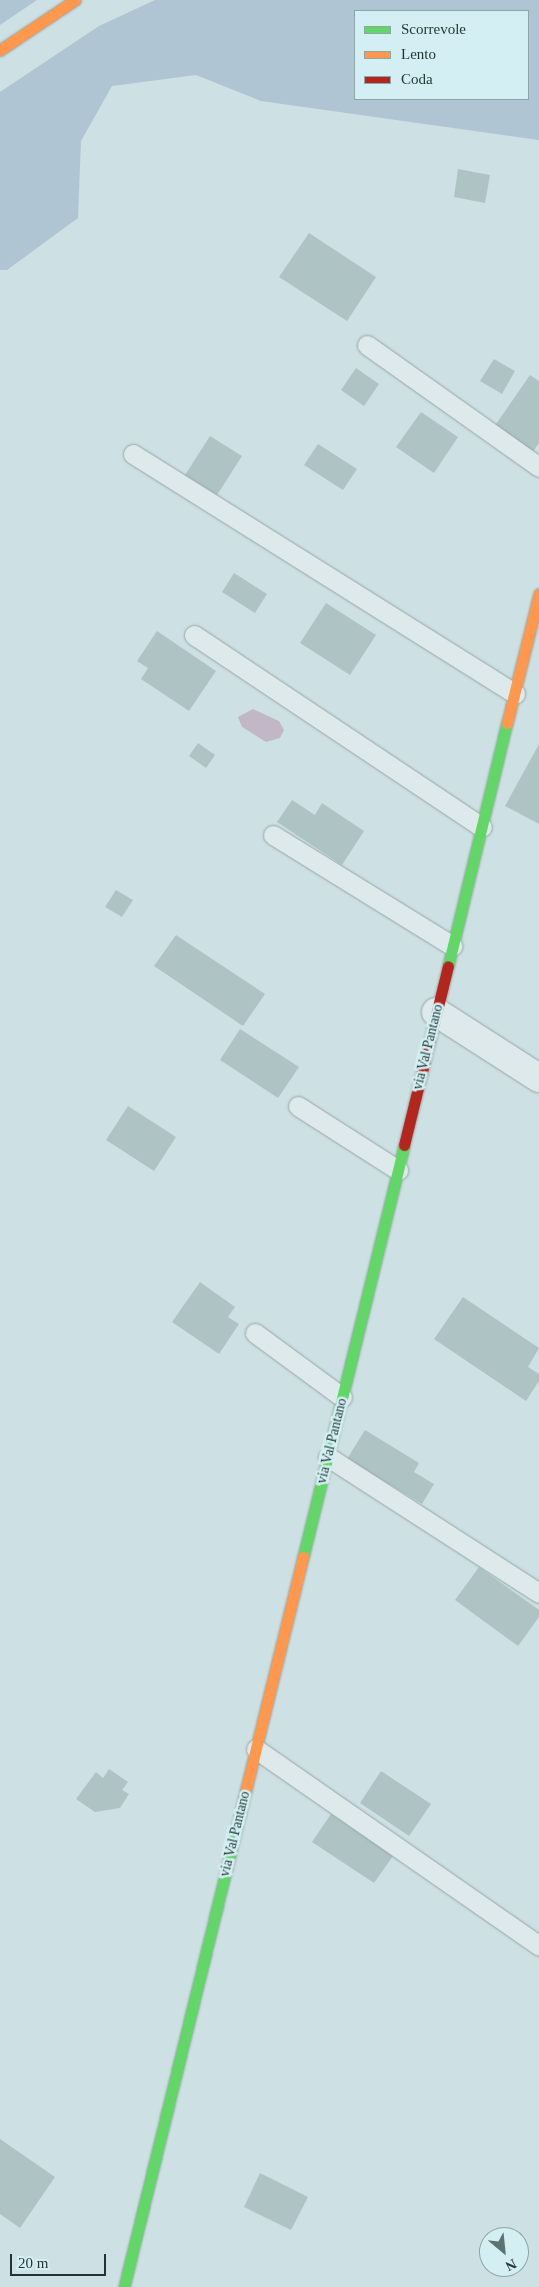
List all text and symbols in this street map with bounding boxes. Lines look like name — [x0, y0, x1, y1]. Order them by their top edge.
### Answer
legend — [354, 10, 529, 100]
text: Scorrevole — [401, 21, 466, 37]
text: Lento — [401, 46, 436, 62]
text: Coda — [401, 71, 433, 87]
street label: via Val Pantano — [409, 1002, 447, 1092]
street label: via Val Pantano — [313, 1396, 351, 1486]
street label: via Val Pantano — [216, 1789, 254, 1879]
north arrow — [479, 2227, 529, 2277]
scale bar — [12, 2244, 109, 2276]
text: 20 m — [18, 2255, 48, 2271]
text: N — [503, 2256, 519, 2274]

